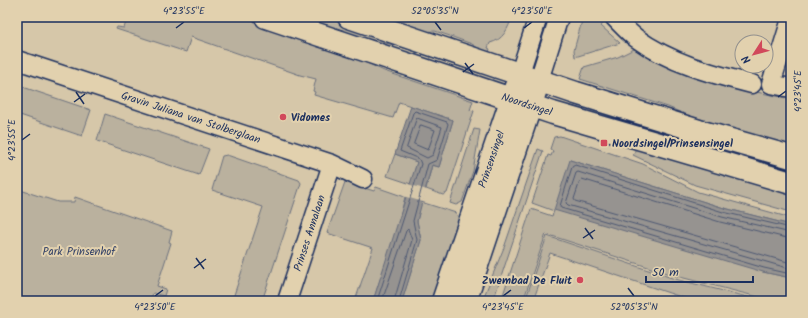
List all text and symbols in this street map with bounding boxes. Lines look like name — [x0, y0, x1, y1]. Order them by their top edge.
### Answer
text: 4°23'55"E — [163, 3, 206, 19]
text: 52°05'35"N — [411, 3, 459, 19]
text: 4°23'50"E — [511, 3, 554, 19]
north arrow — [734, 34, 774, 74]
text: N — [737, 51, 756, 67]
text: 4°23'45"E — [790, 69, 806, 112]
street label: Gravin Juliana van Stolberglaan — [119, 87, 263, 149]
street label: Noordsingel — [499, 88, 555, 122]
place label: Vidomes — [291, 109, 331, 127]
marker: Vidomes — [278, 112, 288, 122]
text: 4°23'55"E — [4, 118, 20, 161]
street label: Prinsensingel — [474, 128, 510, 190]
place label: Noordsingel/Prinsensingel — [612, 135, 733, 153]
marker: Noordsingel/Prinsensingel — [599, 138, 609, 148]
street label: Prinses Annalaan — [289, 193, 331, 274]
park label: Park Prinsenhof — [43, 243, 117, 261]
scale bar — [646, 258, 753, 284]
text: 50 m — [652, 263, 679, 282]
place label: Zwembad De Fluit — [482, 272, 573, 290]
marker: Zwembad De Fluit — [575, 275, 585, 285]
text: 4°23'50"E — [134, 299, 177, 315]
text: 4°23'45"E — [482, 299, 525, 315]
text: 52°05'35"N — [610, 299, 658, 315]

